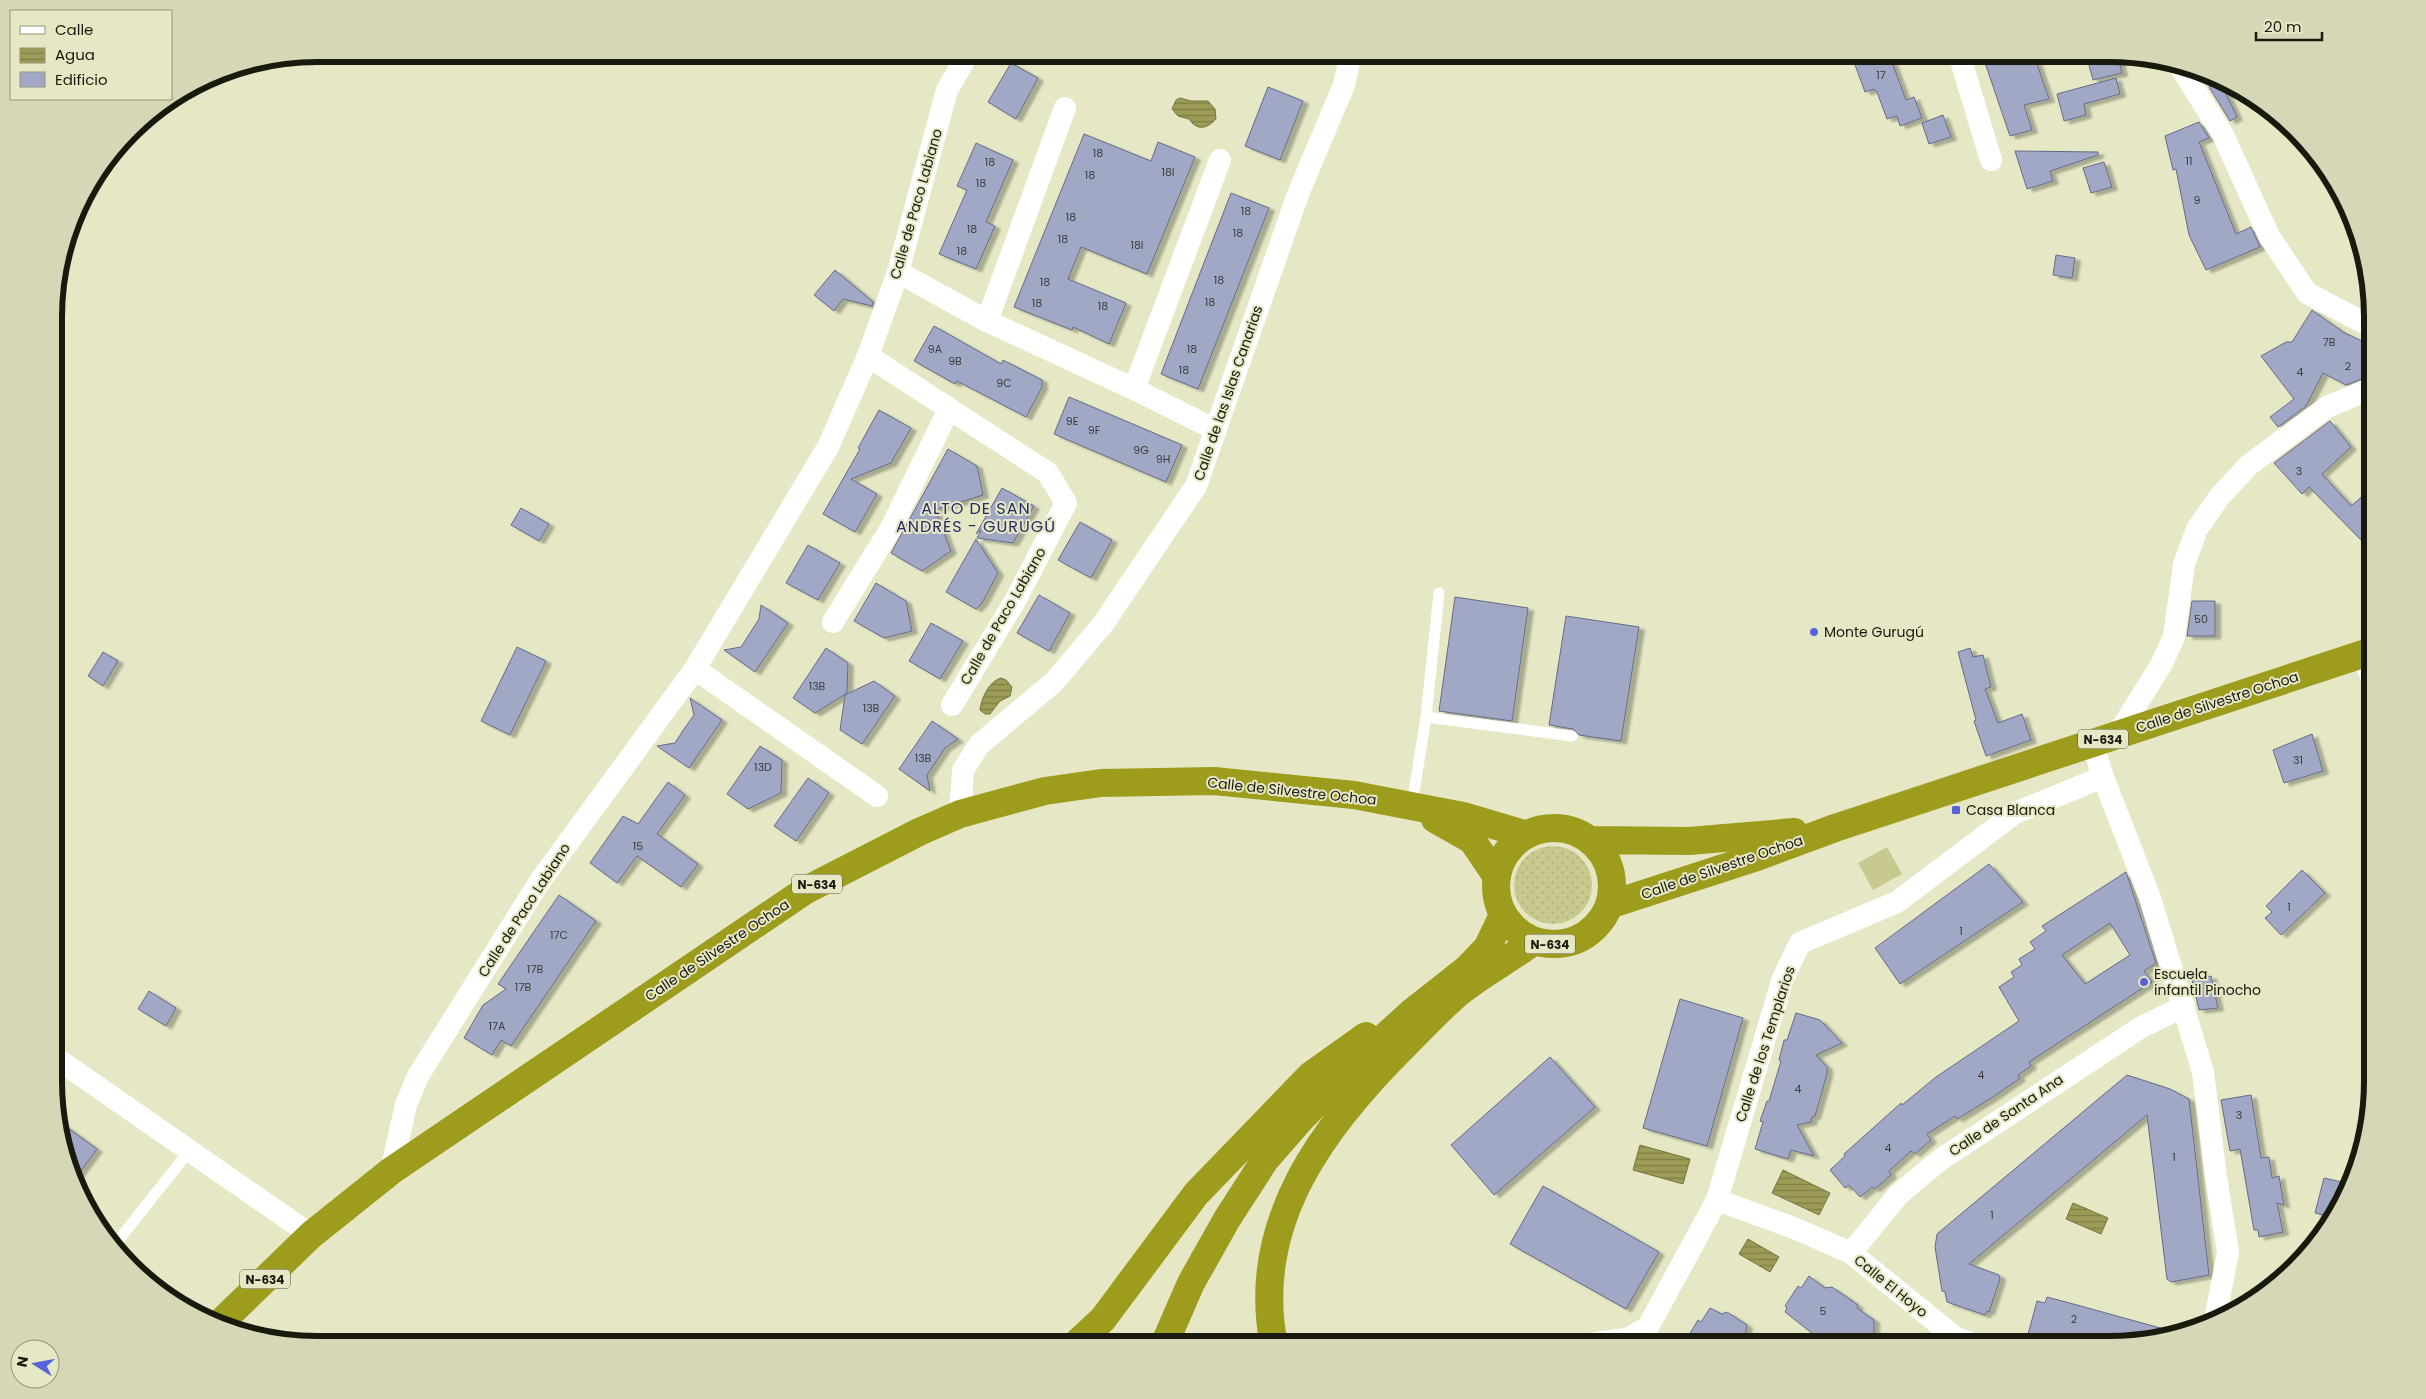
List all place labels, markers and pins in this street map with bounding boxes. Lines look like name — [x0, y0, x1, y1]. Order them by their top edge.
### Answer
place label: Monte Gurugú — [1824, 622, 1924, 642]
marker: Monte Gurugú — [1808, 626, 1820, 638]
place label: Casa Blanca — [1966, 800, 2055, 820]
marker: Casa Blanca — [1950, 804, 1962, 816]
place label: Escuela infantil Pinocho — [2154, 964, 2261, 1000]
marker: Escuela infantil Pinocho — [2138, 976, 2150, 988]

